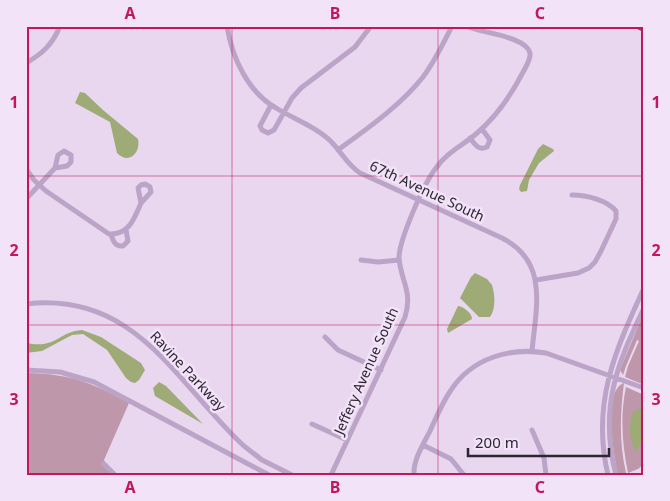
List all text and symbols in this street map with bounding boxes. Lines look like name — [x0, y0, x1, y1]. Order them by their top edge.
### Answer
text: A — [124, 2, 136, 24]
text: B — [330, 2, 340, 24]
text: C — [535, 2, 545, 24]
text: 1 — [9, 91, 19, 113]
text: 1 — [651, 91, 661, 113]
street label: 67th Avenue South — [367, 156, 488, 226]
text: 2 — [9, 239, 19, 261]
text: 2 — [651, 239, 661, 261]
street label: Jeffery Avenue South — [328, 304, 402, 439]
street label: Ravine Parkway — [146, 326, 231, 415]
text: 3 — [9, 388, 19, 410]
text: 3 — [651, 388, 661, 410]
scale bar — [468, 426, 609, 458]
text: 200 m — [475, 432, 519, 452]
text: A — [124, 476, 136, 498]
text: B — [330, 476, 340, 498]
text: C — [535, 476, 545, 498]

